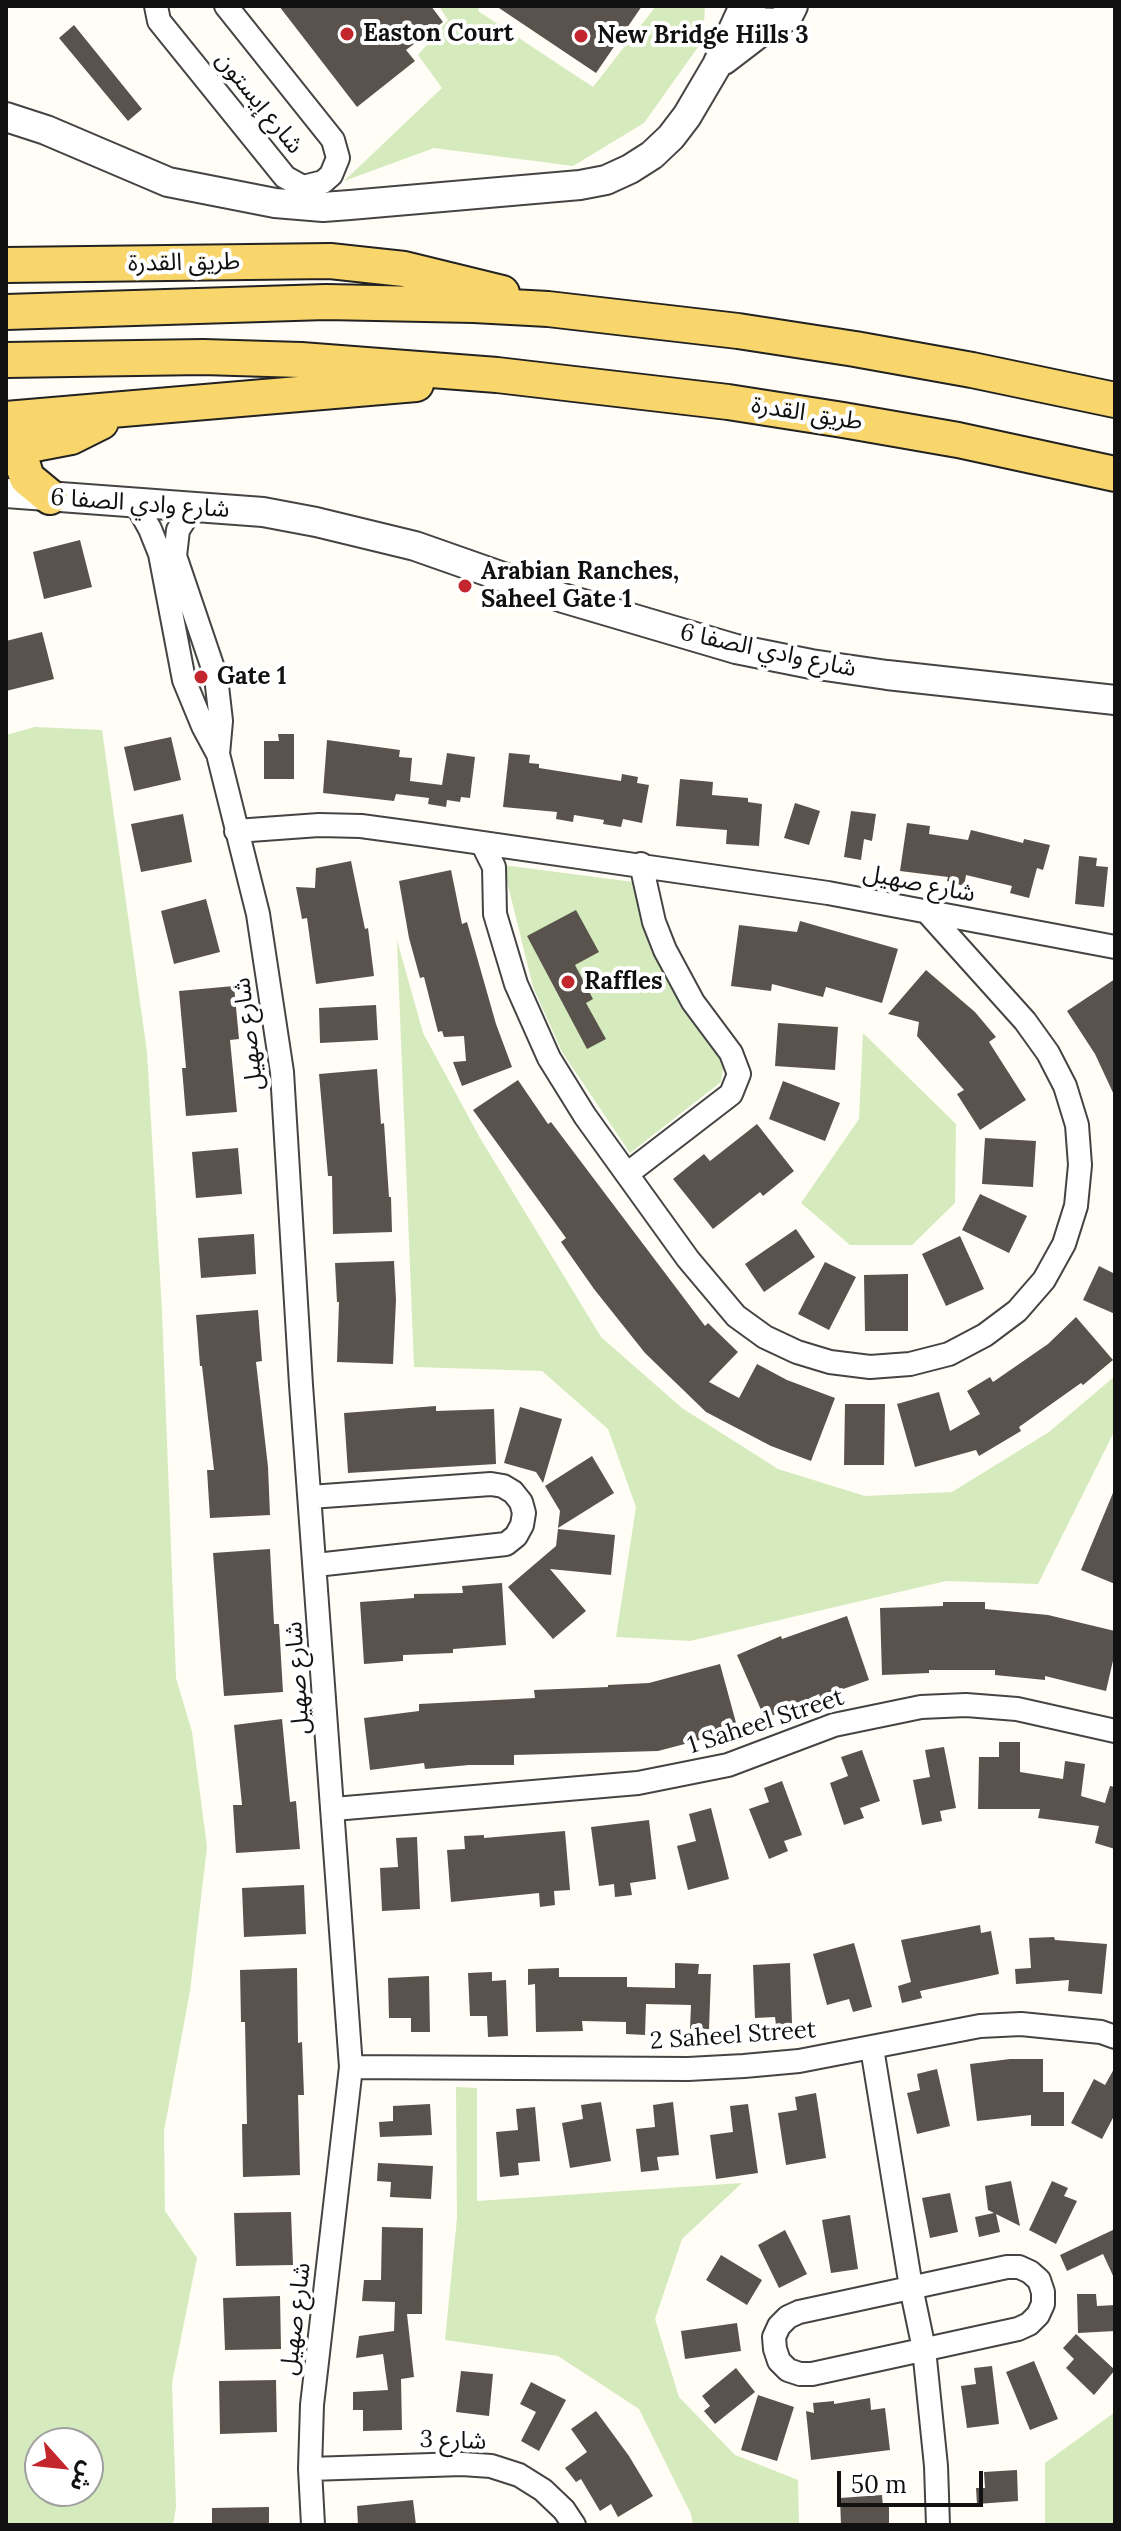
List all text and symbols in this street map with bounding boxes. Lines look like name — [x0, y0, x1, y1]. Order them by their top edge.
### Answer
place label: Easton Court — [363, 20, 514, 48]
place label: New Bridge Hills 3 — [597, 22, 809, 50]
marker: Easton Court — [338, 25, 356, 43]
marker: New Bridge Hills 3 — [572, 27, 590, 45]
street label: شارع إيستون — [209, 46, 309, 160]
street label: طريق القدرة — [128, 248, 240, 278]
street label: طريق القدرة — [749, 391, 865, 437]
street label: شارع وادي الصفا 6 — [50, 483, 230, 525]
place label: Arabian Ranches, Saheel Gate 1 — [481, 558, 679, 614]
marker: Arabian Ranches, Saheel Gate 1 — [456, 577, 474, 595]
street label: شارع وادي الصفا 6 — [677, 618, 859, 684]
place label: Gate 1 — [217, 663, 286, 691]
marker: Gate 1 — [192, 668, 210, 686]
street label: شارع صهيل — [861, 859, 977, 909]
place label: Raffles — [584, 968, 663, 996]
marker: Raffles — [559, 973, 577, 991]
street label: شارع صهيل — [228, 976, 270, 1092]
street label: شارع صهيل — [280, 1620, 316, 1736]
street label: 1 Saheel Street — [684, 1683, 848, 1761]
street label: 2 Saheel Street — [649, 2016, 817, 2056]
street label: شارع صهيل — [275, 2261, 317, 2377]
street label: 3 شارع — [419, 2425, 487, 2457]
north arrow — [24, 2427, 104, 2507]
scale bar — [841, 2455, 987, 2505]
text: ش — [64, 2457, 103, 2497]
text: 50 m — [851, 2469, 907, 2500]

